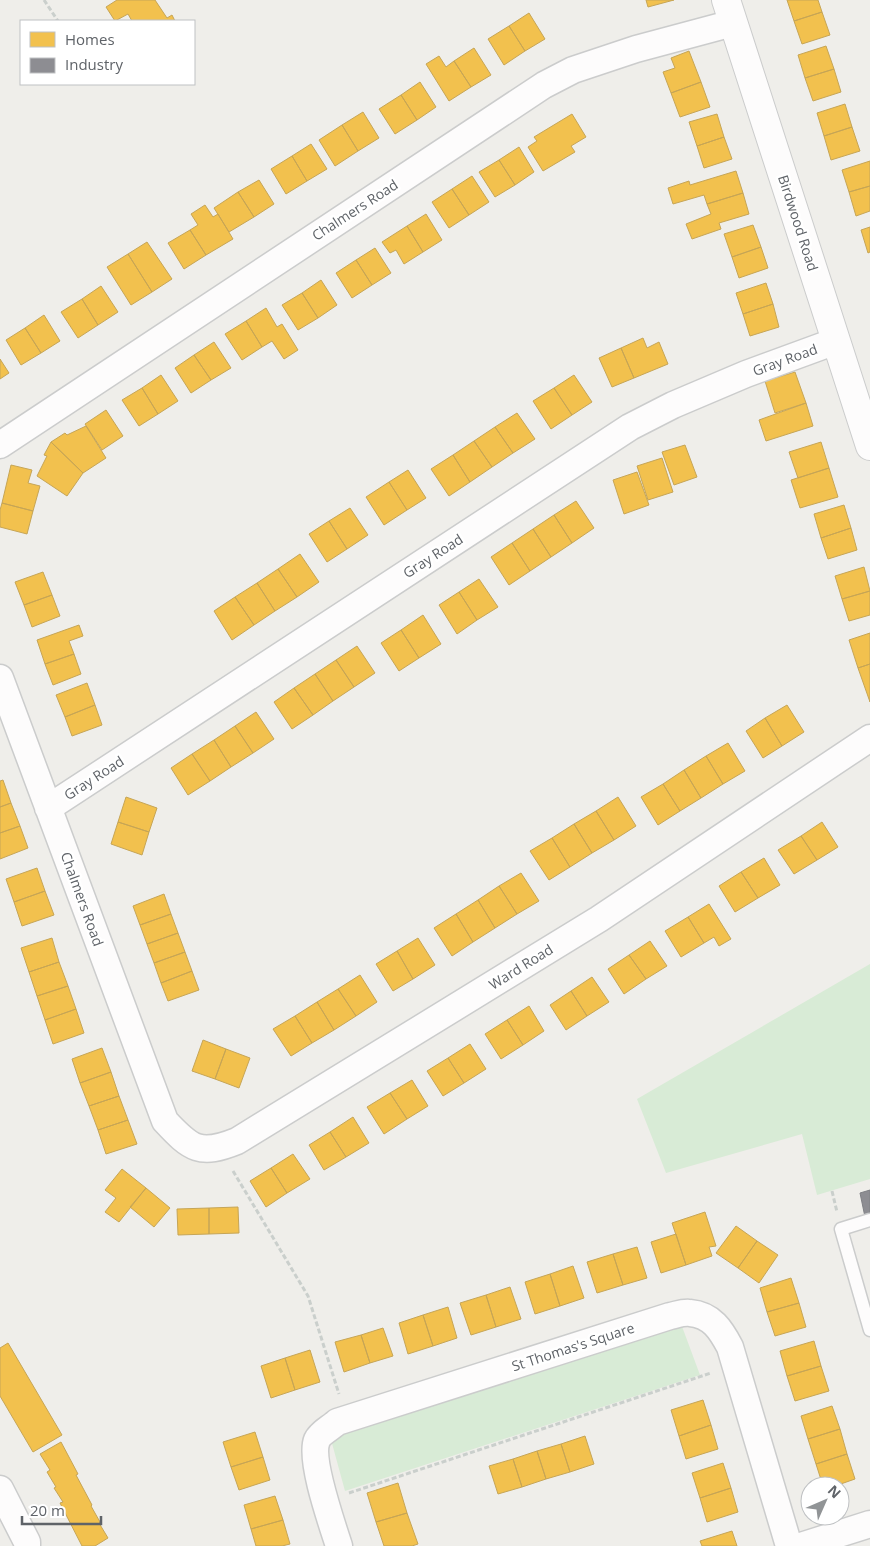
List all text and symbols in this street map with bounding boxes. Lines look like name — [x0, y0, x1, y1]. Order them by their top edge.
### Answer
legend — [20, 20, 195, 85]
text: Homes — [65, 29, 115, 49]
text: Industry — [65, 54, 123, 74]
street label: Birdwood Road — [774, 172, 823, 273]
street label: Chalmers Road — [308, 175, 401, 245]
street label: Gray Road — [750, 339, 820, 380]
street label: Gray Road — [399, 529, 466, 582]
street label: Gray Road — [60, 751, 127, 804]
street label: Chalmers Road — [57, 849, 108, 949]
street label: Ward Road — [485, 939, 556, 994]
street label: St Thomas's Square — [509, 1318, 637, 1375]
north arrow — [800, 1476, 850, 1526]
text: N — [824, 1481, 845, 1502]
scale bar — [22, 1494, 101, 1526]
text: 20 m — [30, 1500, 65, 1520]

